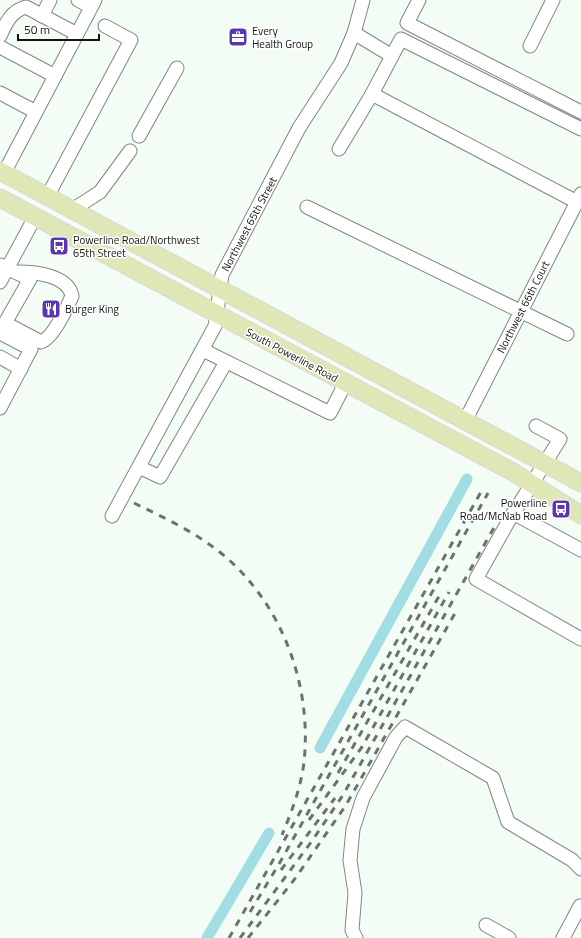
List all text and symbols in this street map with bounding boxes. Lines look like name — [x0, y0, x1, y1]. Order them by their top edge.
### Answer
scale bar — [18, 16, 99, 42]
text: 50 m — [24, 20, 50, 39]
place label: Every Health Group — [252, 23, 313, 52]
office icon: Every Health Group — [227, 26, 249, 48]
street label: Northwest 65th Street — [217, 174, 281, 274]
place label: Powerline Road/Northwest 65th Street — [73, 232, 200, 261]
bus stop icon: Powerline Road/Northwest 65th Street — [48, 235, 70, 257]
street label: Northwest 66th Court — [493, 258, 553, 356]
restaurant icon: Burger King — [40, 298, 62, 320]
place label: Burger King — [65, 301, 119, 317]
street label: South Powerline Road — [243, 324, 341, 386]
place label: Powerline Road/McNab Road — [460, 495, 547, 524]
bus stop icon: Powerline Road/McNab Road — [550, 498, 572, 520]

